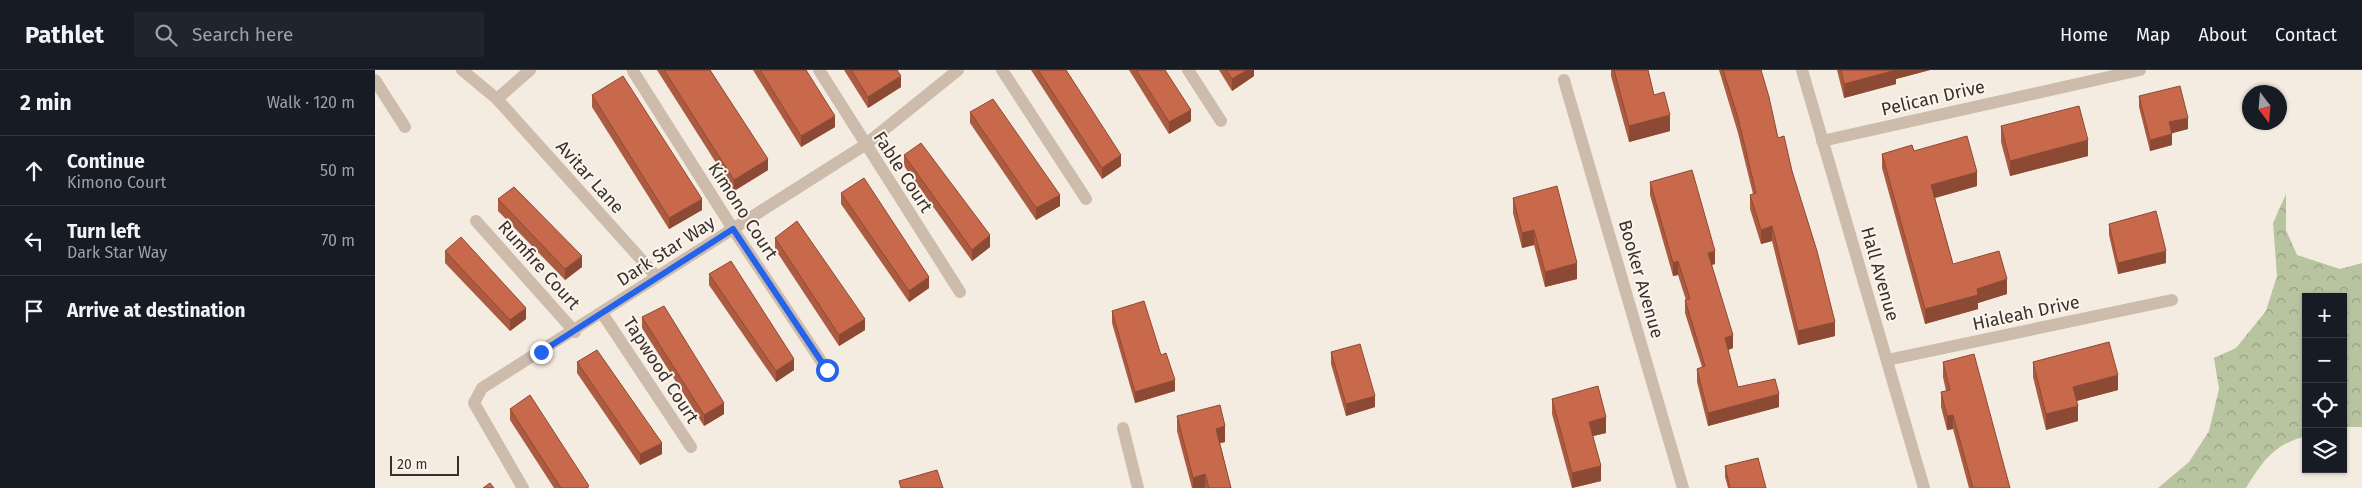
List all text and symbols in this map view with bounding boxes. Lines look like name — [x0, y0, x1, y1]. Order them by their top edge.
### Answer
search box — [134, 12, 484, 57]
text: Pathlet — [25, 21, 104, 49]
icon: search — [152, 21, 180, 49]
text: Search here — [192, 23, 293, 46]
text: Home — [2060, 24, 2108, 46]
text: Map — [2136, 24, 2170, 46]
text: About — [2198, 24, 2247, 46]
text: Contact — [2275, 24, 2337, 46]
street label: Pelican Drive — [1879, 75, 1987, 121]
north arrow — [2242, 85, 2287, 130]
text: 2 min — [20, 90, 72, 116]
text: Walk · 120 m — [267, 93, 355, 112]
street label: Fable Court — [869, 127, 938, 217]
street label: Avitar Lane — [551, 136, 629, 218]
text: Continue — [67, 150, 145, 173]
icon: ahead — [20, 157, 48, 185]
street label: Kimono Court — [703, 158, 783, 264]
text: 50 m — [320, 161, 355, 180]
text: Kimono Court — [67, 173, 166, 192]
street label: Dark Star Way — [613, 211, 719, 291]
street label: Rumfire Court — [493, 216, 585, 314]
street label: Booker Avenue — [1614, 217, 1668, 341]
text: Turn left — [67, 220, 141, 243]
street label: Hall Avenue — [1856, 224, 1904, 324]
icon: left — [20, 227, 48, 255]
text: 70 m — [321, 231, 355, 250]
text: Dark Star Way — [67, 243, 167, 262]
street label: Hialeah Drive — [1970, 291, 2082, 335]
map controls — [2302, 293, 2347, 473]
button: + — [2302, 293, 2347, 338]
icon: arrive — [20, 297, 48, 325]
text: Arrive at destination — [67, 299, 246, 322]
street label: Tapwood Court — [618, 313, 704, 428]
button: − — [2302, 338, 2347, 383]
route end — [530, 341, 553, 364]
route start — [816, 359, 839, 382]
button: locate — [2302, 383, 2347, 428]
button: layers — [2302, 428, 2347, 473]
scale bar — [390, 453, 459, 476]
text: 20 m — [397, 456, 427, 473]

